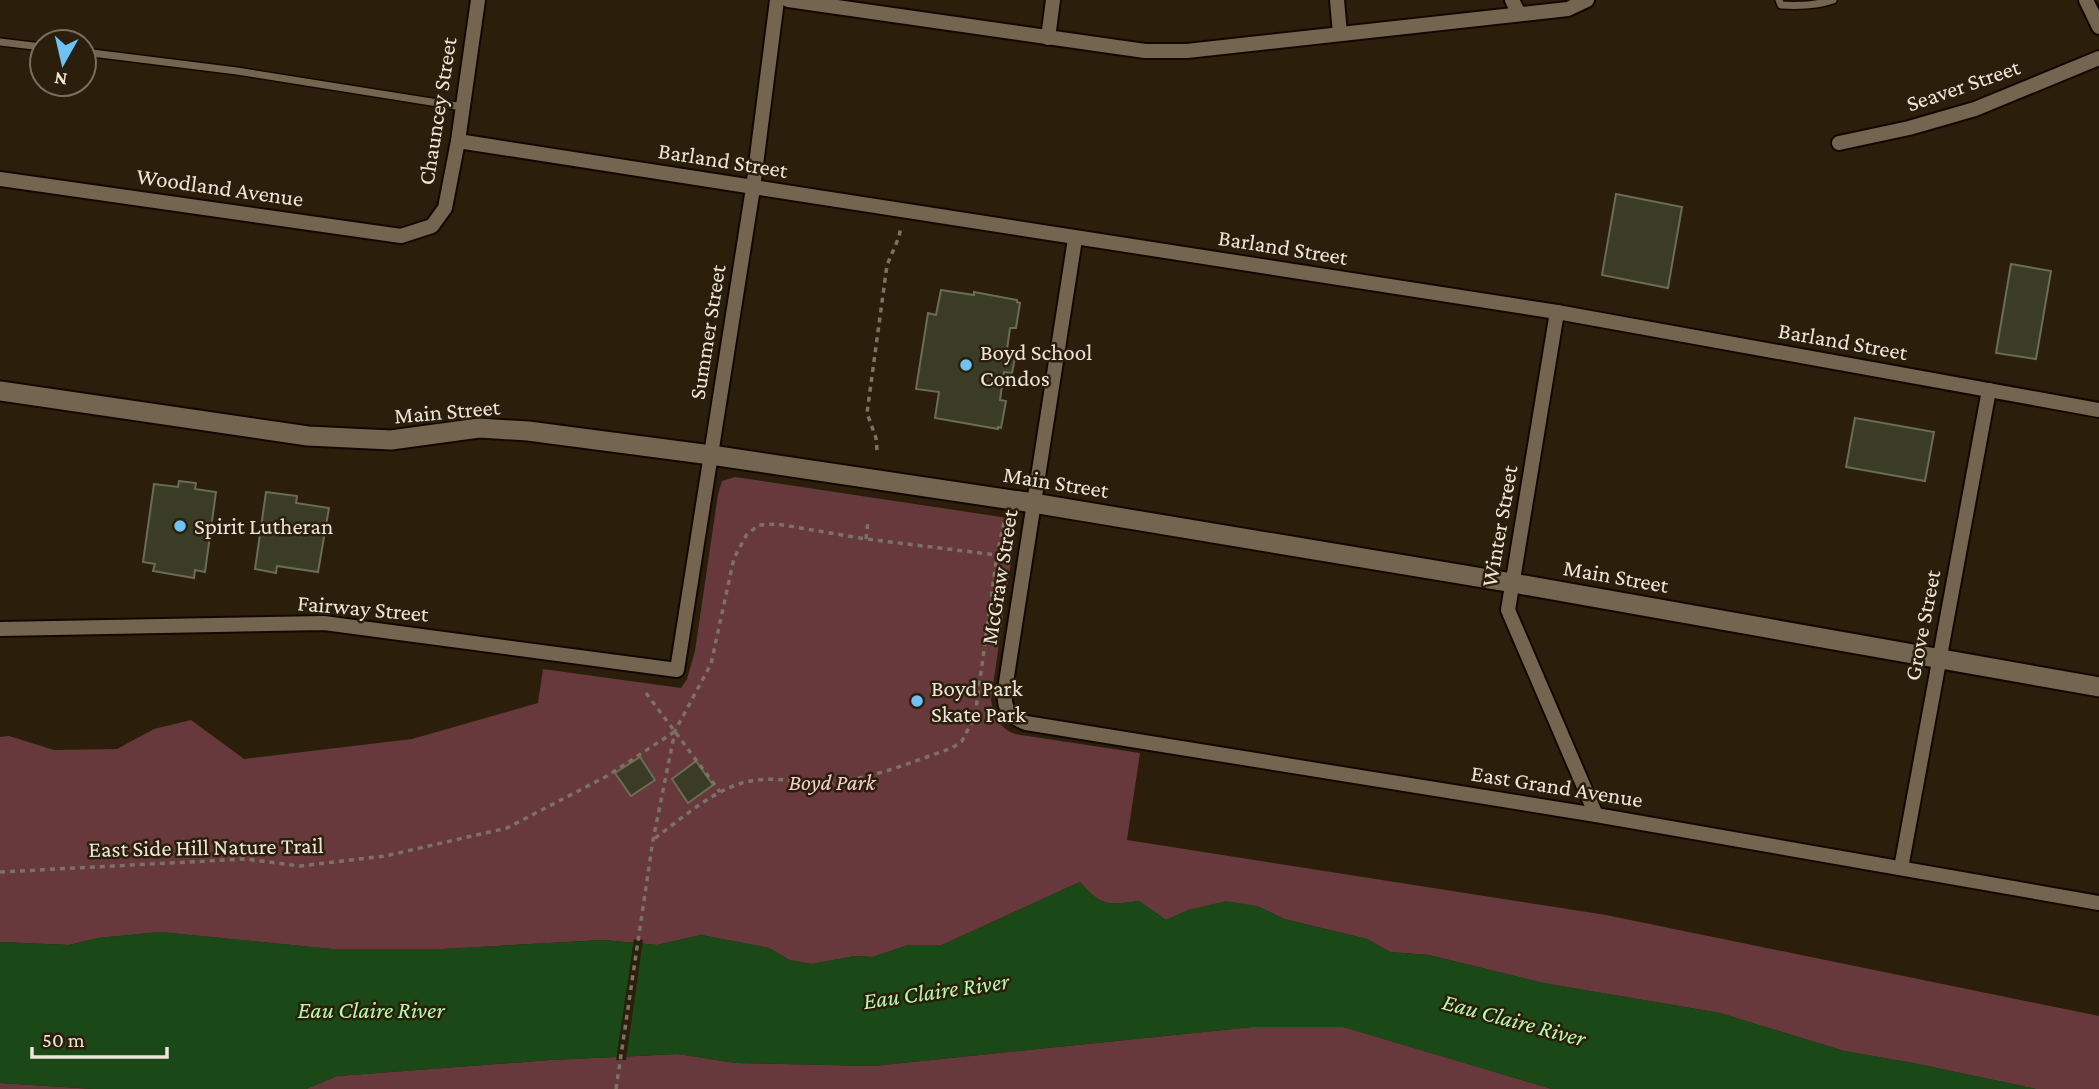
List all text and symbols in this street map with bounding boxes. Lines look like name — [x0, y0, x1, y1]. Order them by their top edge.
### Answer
north arrow — [28, 28, 98, 98]
street label: Chauncey Street — [412, 35, 462, 187]
street label: Seaver Street — [1903, 53, 2024, 117]
text: N — [53, 68, 69, 91]
street label: Barland Street — [656, 137, 790, 183]
street label: Woodland Avenue — [135, 162, 305, 212]
street label: Barland Street — [1216, 224, 1350, 270]
street label: Summer Street — [683, 262, 731, 401]
street label: Barland Street — [1776, 317, 1910, 365]
place label: Boyd School Condos — [980, 339, 1092, 391]
marker: Boyd School Condos — [958, 357, 974, 373]
street label: Main Street — [393, 393, 501, 429]
street label: Main Street — [1001, 461, 1111, 503]
street label: Winter Street — [1476, 463, 1523, 589]
street label: McGraw Street — [975, 507, 1023, 646]
place label: Spirit Lutheran — [194, 513, 333, 539]
marker: Spirit Lutheran — [172, 518, 188, 534]
street label: Main Street — [1561, 554, 1671, 598]
street label: Grove Street — [1899, 567, 1946, 683]
street label: Fairway Street — [296, 589, 430, 627]
place label: Boyd Park Skate Park — [931, 675, 1026, 727]
marker: Boyd Park Skate Park — [909, 693, 925, 709]
street label: East Grand Avenue — [1469, 760, 1645, 812]
park label: Boyd Park — [789, 769, 876, 795]
street label: East Side Hill Nature Trail — [88, 832, 324, 862]
water label: Eau Claire River — [861, 967, 1011, 1014]
water label: Eau Claire River — [1440, 987, 1589, 1052]
water label: Eau Claire River — [297, 996, 445, 1023]
scale bar — [32, 1016, 166, 1060]
text: 50 m — [42, 1028, 85, 1052]

